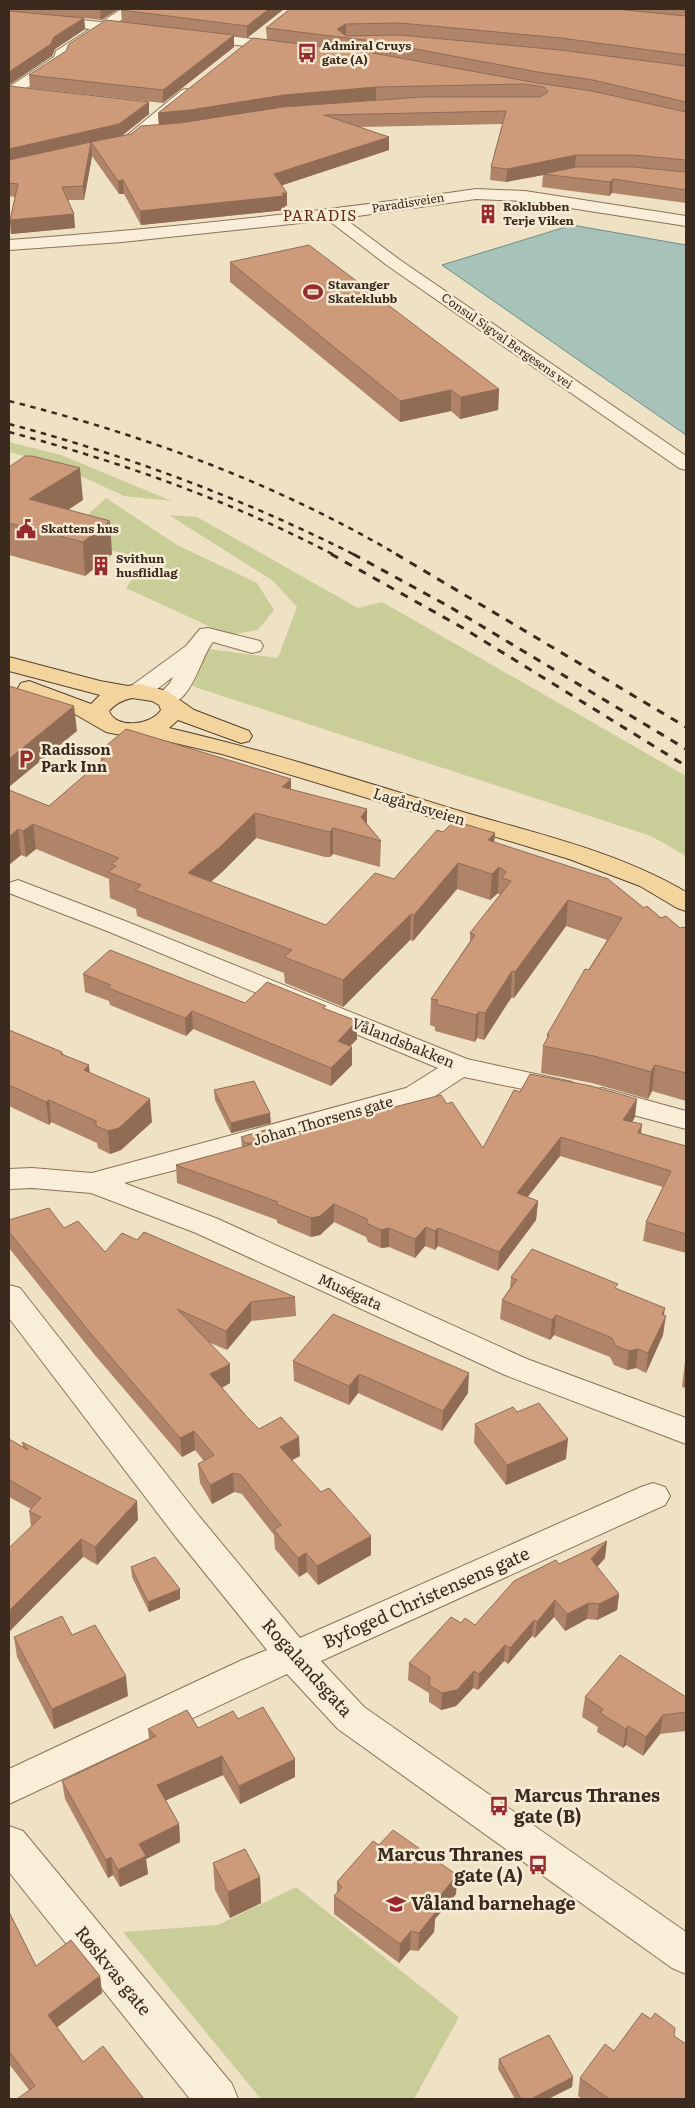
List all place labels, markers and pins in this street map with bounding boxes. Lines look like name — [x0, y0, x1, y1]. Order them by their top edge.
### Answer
place label: Admiral Cruys gate (A) — [322, 36, 411, 68]
bus stop icon: Admiral Cruys gate (A) — [296, 42, 318, 64]
place label: Roklubben Terje Viken — [503, 197, 575, 229]
building icon: Roklubben Terje Viken — [477, 203, 499, 225]
place label: Stavanger Skateklubb — [328, 275, 398, 307]
sports icon: Stavanger Skateklubb — [302, 281, 324, 303]
public building icon: Skattens hus — [15, 518, 37, 540]
place label: Skattens hus — [41, 519, 119, 537]
place label: Svithun husflidlag — [116, 549, 179, 581]
building icon: Svithun husflidlag — [90, 555, 112, 577]
place label: Radisson Park Inn — [41, 737, 111, 777]
parking icon: Radisson Park Inn — [15, 748, 37, 770]
place label: Marcus Thranes gate (B) — [514, 1781, 660, 1829]
bus stop icon: Marcus Thranes gate (B) — [488, 1795, 510, 1817]
place label: Marcus Thranes gate (A) — [377, 1840, 523, 1888]
bus stop icon: Marcus Thranes gate (A) — [527, 1854, 549, 1876]
place label: Våland barnehage — [411, 1889, 576, 1916]
school or university icon: Våland barnehage — [385, 1893, 407, 1915]

